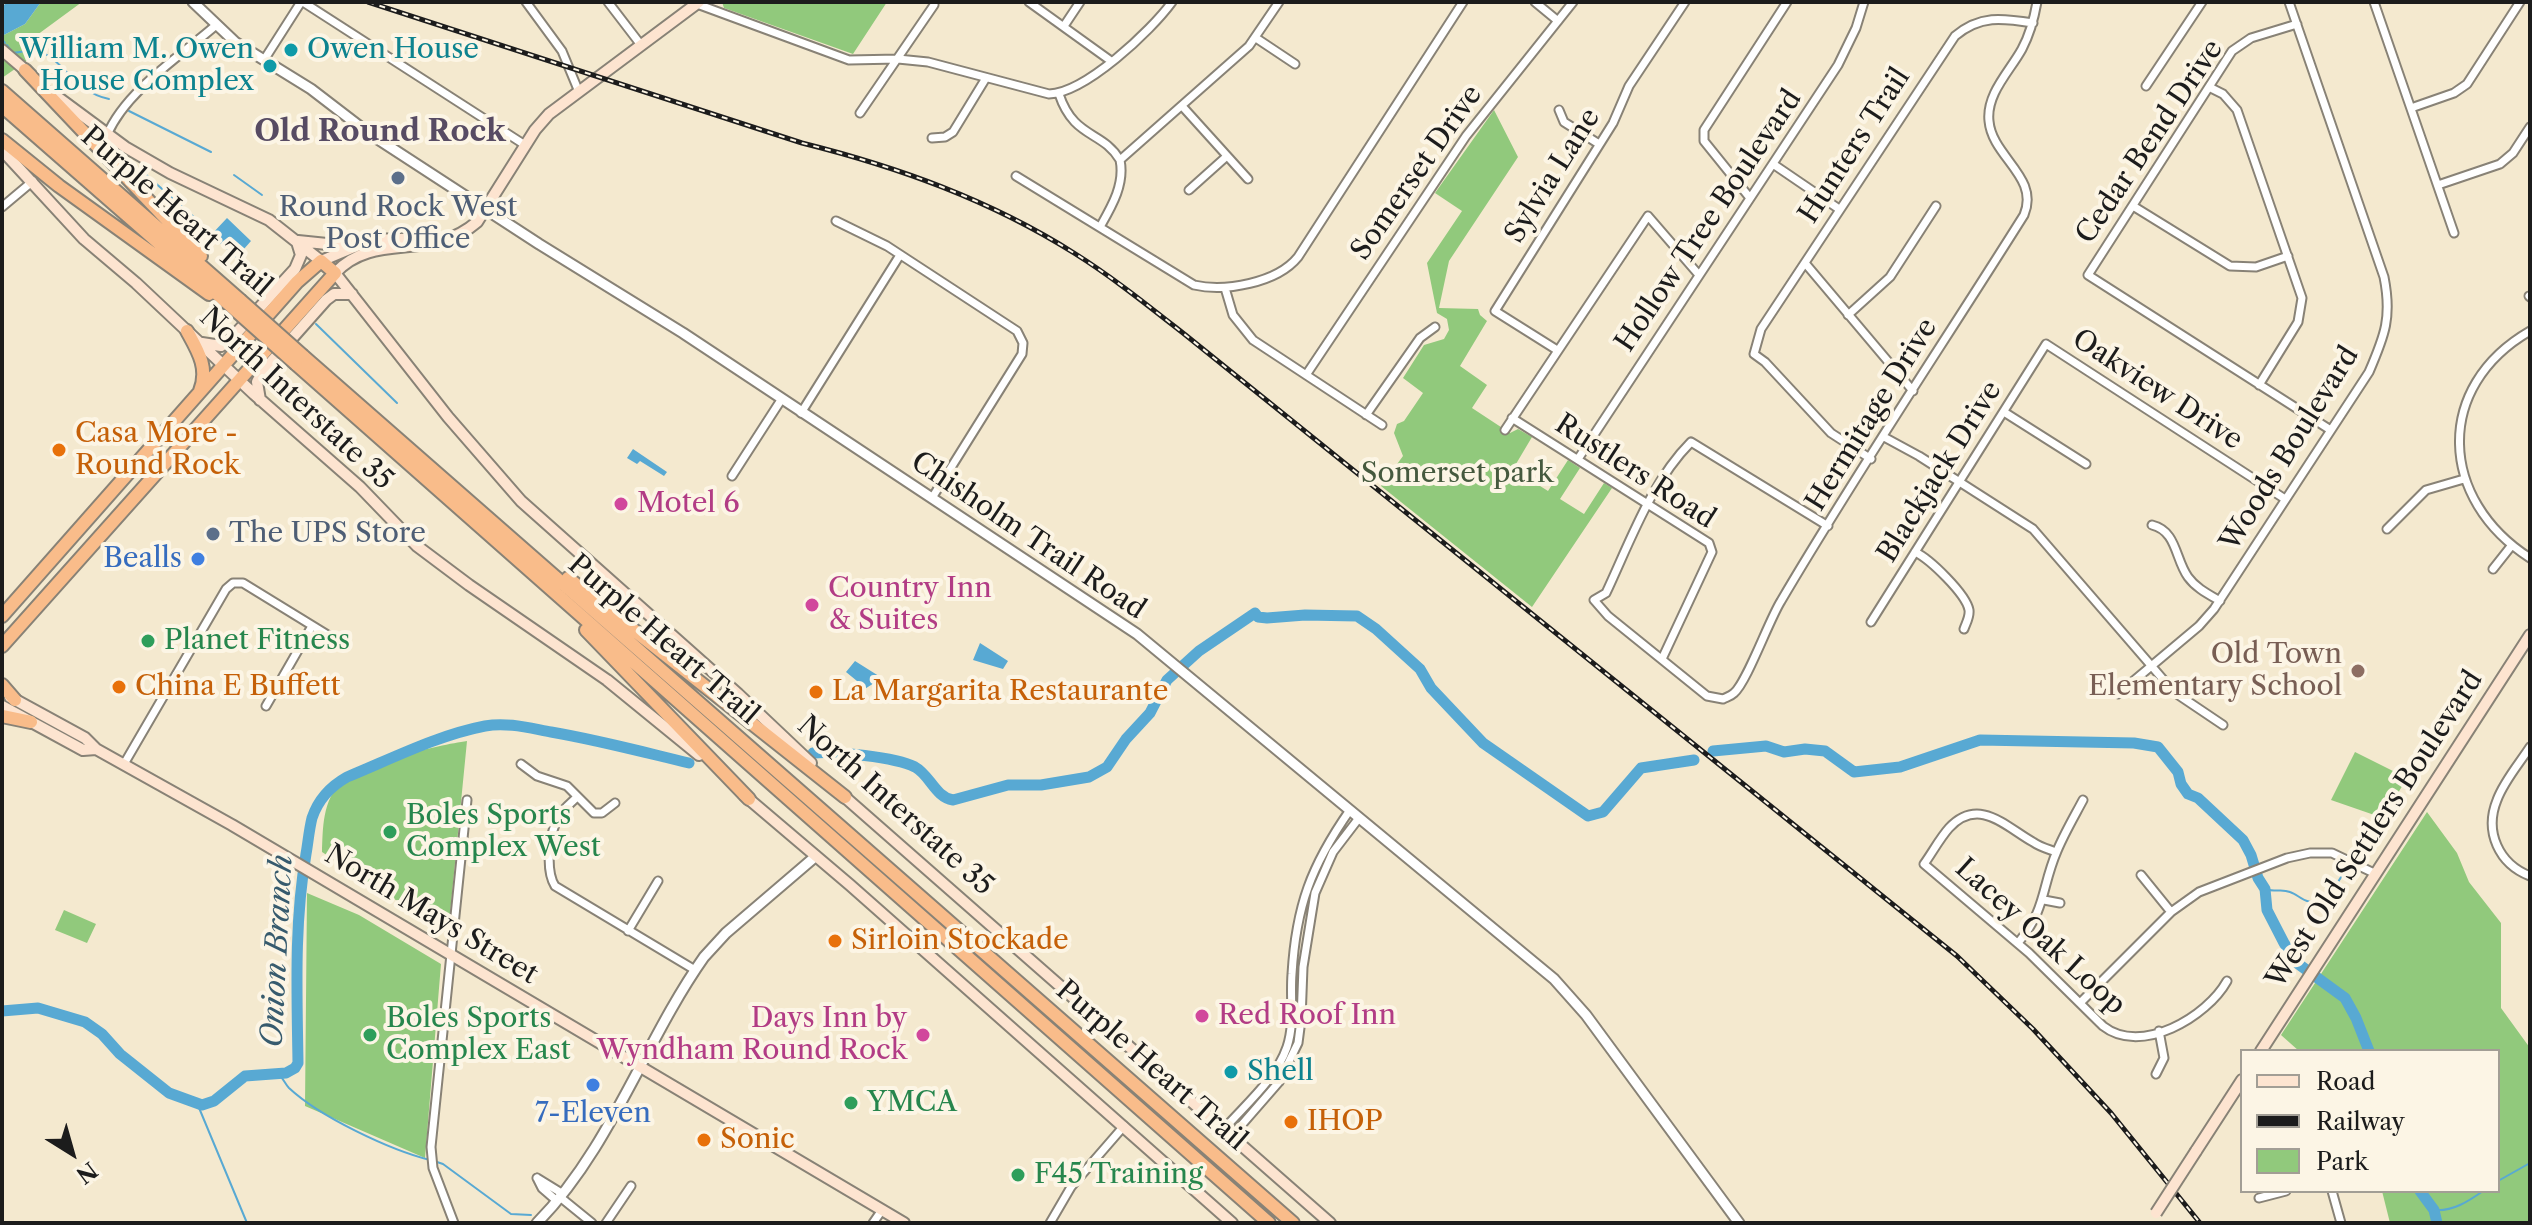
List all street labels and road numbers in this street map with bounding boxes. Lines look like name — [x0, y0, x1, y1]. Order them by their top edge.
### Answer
street label: Cedar Bend Drive — [2069, 34, 2231, 250]
street label: Hunters Trail — [1792, 62, 1918, 230]
street label: Somerset Drive — [1344, 79, 1490, 267]
street label: Hollow Tree Boulevard — [1609, 84, 1809, 358]
street label: Sylvia Lane — [1498, 103, 1608, 249]
street label: Purple Heart Trail — [74, 120, 278, 304]
street label: North Interstate 35 — [192, 301, 400, 497]
street label: Hermitage Drive — [1799, 313, 1945, 517]
street label: Oakview Drive — [2066, 323, 2248, 457]
street label: Woods Boulevard — [2214, 341, 2366, 557]
street label: Blackjack Drive — [1871, 375, 2009, 569]
street label: Rustlers Road — [1549, 408, 1721, 536]
street label: Chisholm Trail Road — [904, 445, 1152, 627]
street label: Purple Heart Trail — [561, 548, 765, 732]
street label: West Old Settlers Boulevard — [2260, 665, 2490, 995]
street label: North Interstate 35 — [790, 709, 1000, 903]
street label: North Mays Street — [318, 838, 544, 992]
street label: Lacey Oak Loop — [1948, 852, 2132, 1022]
street label: Purple Heart Trail — [1049, 974, 1253, 1158]

